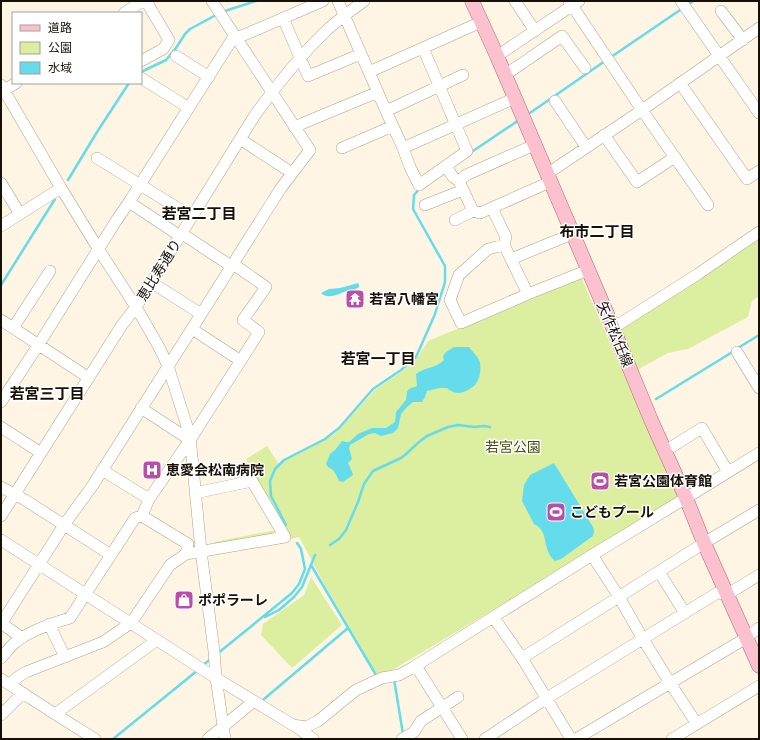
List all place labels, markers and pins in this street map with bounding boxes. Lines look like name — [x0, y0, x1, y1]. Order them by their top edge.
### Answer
temple icon: 若宮八幡宮 — [344, 288, 366, 310]
place label: 若宮八幡宮 — [369, 291, 439, 308]
hospital icon: 恵愛会松南病院 — [141, 459, 163, 481]
place label: 恵愛会松南病院 — [166, 462, 264, 479]
sports icon: 若宮公園体育館 — [589, 470, 611, 492]
place label: 若宮公園体育館 — [614, 473, 712, 490]
sports icon: こどもプール — [545, 501, 567, 523]
place label: こどもプール — [570, 504, 654, 521]
shop icon: ポポラーレ — [173, 589, 195, 611]
place label: ポポラーレ — [198, 592, 268, 609]

